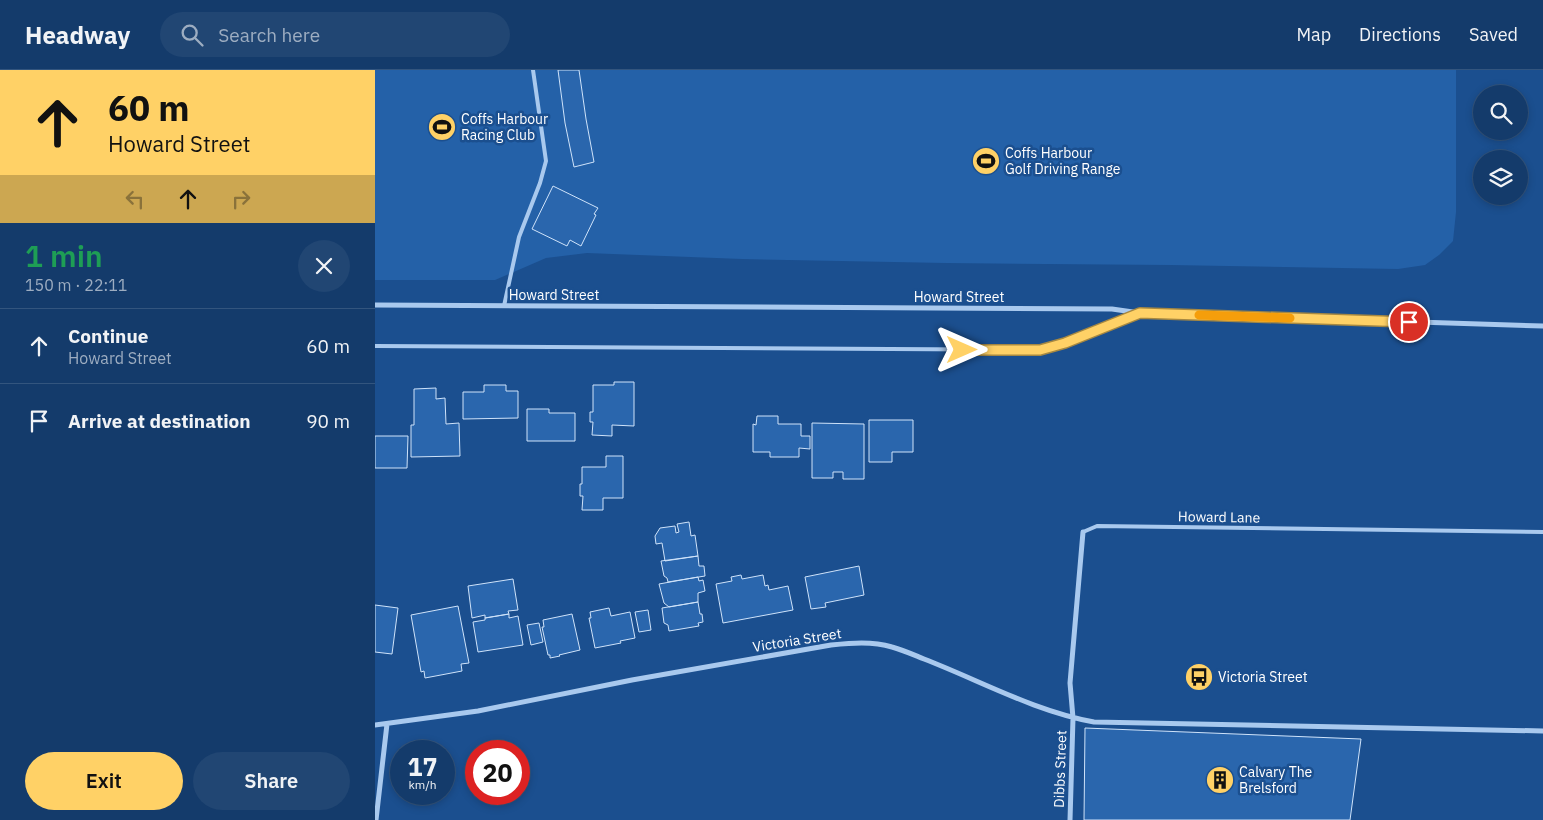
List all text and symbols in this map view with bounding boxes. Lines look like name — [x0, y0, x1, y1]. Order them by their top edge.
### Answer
search box — [160, 12, 510, 57]
text: Headway — [25, 19, 130, 51]
icon: search — [178, 21, 206, 49]
text: Search here — [218, 23, 320, 47]
text: Map — [1296, 23, 1331, 46]
text: Directions — [1359, 23, 1441, 46]
text: Saved — [1469, 23, 1518, 46]
text: 60 m — [108, 85, 190, 131]
map controls — [1473, 85, 1528, 205]
button: search — [1473, 85, 1528, 140]
icon: ahead — [25, 90, 90, 155]
place label: Coffs Harbour Racing Club — [461, 110, 548, 144]
sports icon: Coffs Harbour Racing Club — [427, 112, 457, 142]
text: Howard Street — [108, 129, 250, 158]
place label: Coffs Harbour Golf Driving Range — [1005, 144, 1121, 178]
sports icon: Coffs Harbour Golf Driving Range — [971, 146, 1001, 176]
button: layers — [1473, 150, 1528, 205]
icon: left — [121, 185, 149, 213]
icon: ahead — [174, 185, 202, 213]
icon: right — [227, 185, 255, 213]
text: 1 min — [25, 236, 103, 275]
button: close — [298, 240, 350, 292]
text: 150 m · 22:11 — [25, 275, 127, 295]
street label: Howard Street — [509, 286, 599, 304]
street label: Howard Street — [914, 288, 1004, 306]
pin — [1388, 301, 1430, 343]
icon: arrive — [1395, 308, 1423, 336]
position arrow — [935, 323, 987, 375]
text: Continue — [68, 324, 148, 348]
icon: ahead — [25, 332, 53, 360]
text: 60 m — [306, 334, 350, 358]
text: Howard Street — [68, 348, 172, 368]
icon: arrive — [25, 407, 53, 435]
text: Arrive at destination — [68, 409, 251, 433]
text: 90 m — [306, 409, 350, 433]
street label: Howard Lane — [1178, 507, 1261, 527]
street label: Victoria Street — [751, 624, 843, 656]
bus stop icon: Victoria Street — [1184, 662, 1214, 692]
place label: Victoria Street — [1218, 668, 1308, 686]
street label: Dibbs Street — [1050, 730, 1070, 808]
speed limit sign: 20 — [465, 740, 530, 805]
text: 17 — [407, 750, 438, 783]
button: Exit — [25, 752, 183, 810]
button: Share — [193, 752, 350, 810]
place label: Calvary The Brelsford — [1239, 763, 1313, 797]
building icon: Calvary The Brelsford — [1205, 765, 1235, 795]
text: km/h — [408, 777, 437, 792]

